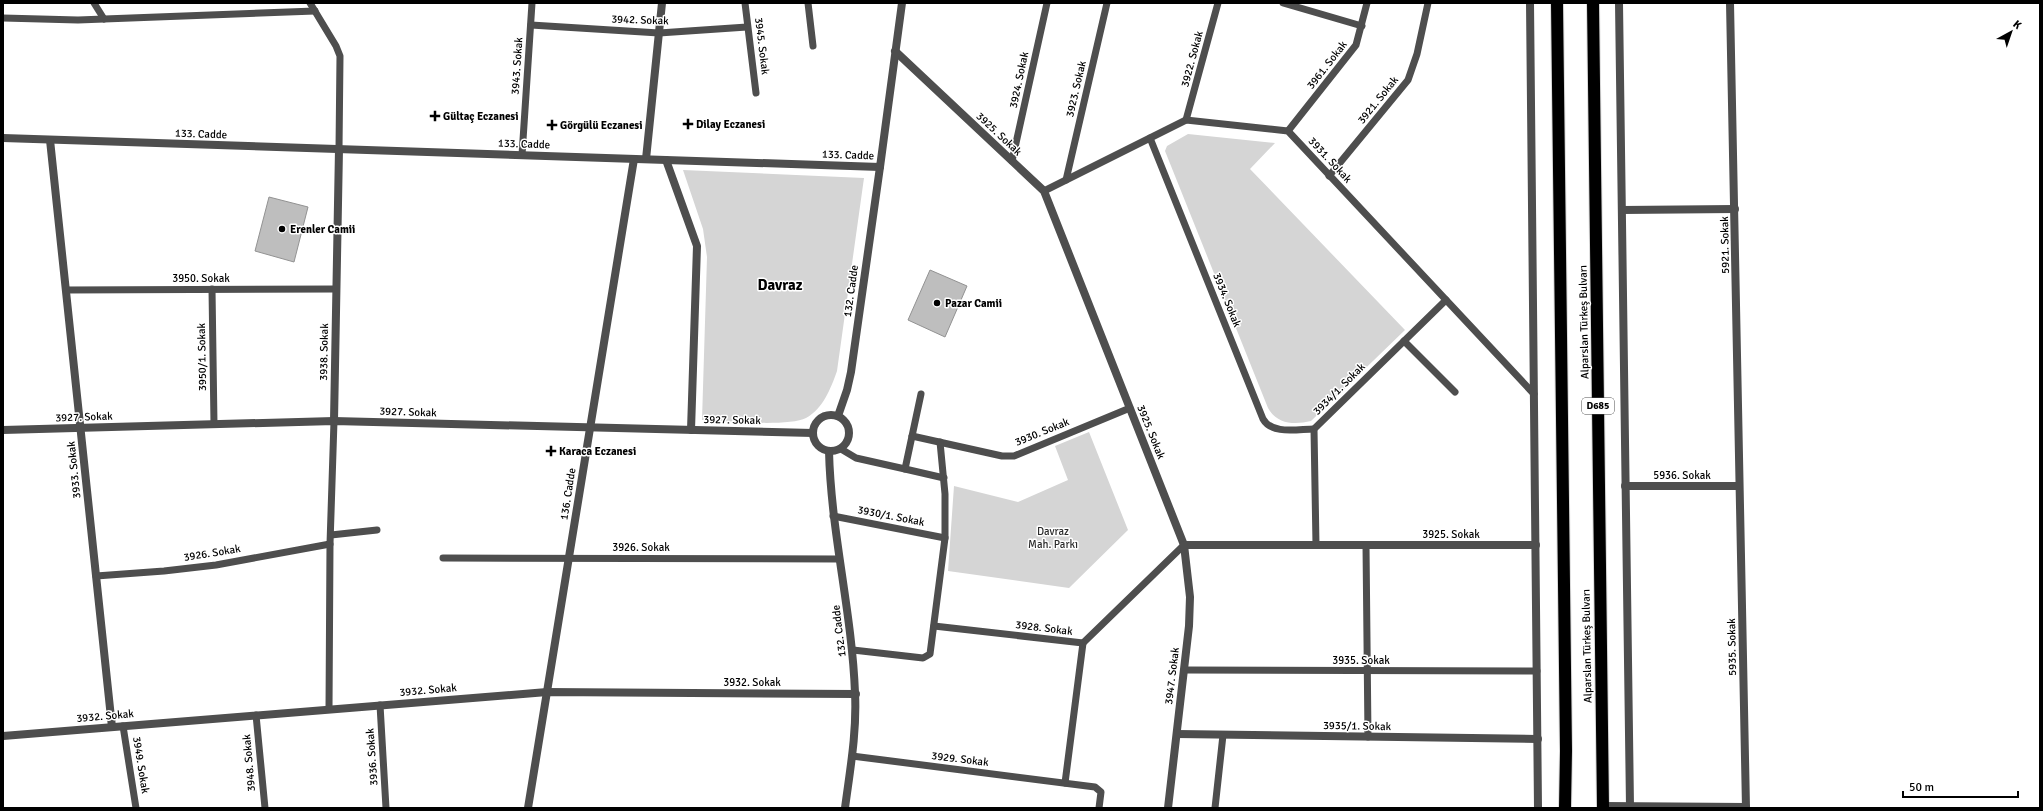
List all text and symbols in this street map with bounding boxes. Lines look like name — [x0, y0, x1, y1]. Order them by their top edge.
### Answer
north arrow — [1991, 12, 2031, 52]
street label: 3942. Sokak — [611, 13, 669, 28]
street label: 3945. Sokak — [752, 17, 772, 76]
text: K — [2010, 18, 2024, 32]
street label: 3922. Sokak — [1178, 29, 1206, 88]
street label: 3943. Sokak — [509, 36, 526, 95]
street label: 3961. Sokak — [1304, 38, 1350, 92]
street label: 3924. Sokak — [1007, 50, 1031, 109]
street label: 3923. Sokak — [1063, 59, 1089, 118]
street label: 3921. Sokak — [1355, 73, 1401, 126]
place label: Gültaç Eczanesi — [443, 110, 519, 123]
street label: 3925. Sokak — [974, 110, 1025, 159]
marker: Gültaç Eczanesi — [430, 111, 440, 121]
place label: Dilay Eczanesi — [696, 118, 765, 131]
place label: Görgülü Eczanesi — [560, 119, 643, 132]
marker: Dilay Eczanesi — [683, 119, 693, 129]
marker: Görgülü Eczanesi — [547, 120, 557, 130]
street label: 133. Cadde — [175, 127, 227, 141]
street label: 3931. Sokak — [1306, 135, 1355, 186]
street label: 133. Cadde — [498, 137, 550, 151]
street label: 133. Cadde — [822, 148, 874, 162]
street label: 5921. Sokak — [1718, 216, 1732, 274]
place label: Erenler Camii — [290, 223, 355, 236]
marker: Erenler Camii — [277, 224, 287, 234]
street label: 132. Cadde — [841, 264, 861, 318]
street label: Alparslan Türkeş Bulvarı — [1577, 265, 1591, 379]
street label: 3934. Sokak — [1210, 271, 1244, 330]
street label: 3950. Sokak — [172, 272, 230, 285]
district label: Davraz — [758, 276, 803, 294]
place label: Pazar Camii — [945, 297, 1002, 310]
marker: Pazar Camii — [932, 298, 942, 308]
street label: 3950/1. Sokak — [195, 322, 209, 391]
street label: 3938. Sokak — [317, 323, 331, 381]
street label: 3934/1. Sokak — [1310, 360, 1368, 418]
road number: D685 — [1582, 398, 1614, 414]
street label: 3925. Sokak — [1134, 403, 1168, 462]
street label: 3927. Sokak — [379, 405, 437, 420]
street label: 3927. Sokak — [55, 409, 113, 424]
street label: 3927. Sokak — [703, 413, 761, 427]
street label: 3930. Sokak — [1013, 415, 1072, 449]
street label: 3933. Sokak — [64, 440, 83, 499]
place label: Karaca Eczanesi — [559, 445, 636, 458]
marker: Karaca Eczanesi — [546, 446, 556, 456]
street label: 136. Cadde — [557, 467, 579, 521]
street label: 5936. Sokak — [1653, 469, 1711, 482]
street label: 3930/1. Sokak — [856, 503, 926, 529]
park label: Davraz Mah. Parkı — [1028, 525, 1078, 551]
street label: 3925. Sokak — [1422, 528, 1480, 541]
street label: 3926. Sokak — [612, 541, 670, 554]
street label: 3926. Sokak — [183, 542, 242, 564]
street label: Alparslan Türkeş Bulvarı — [1580, 589, 1594, 703]
street label: 132. Cadde — [829, 604, 849, 658]
street label: 3928. Sokak — [1015, 618, 1074, 638]
street label: 5935. Sokak — [1725, 618, 1739, 676]
street label: 3947. Sokak — [1162, 646, 1182, 705]
street label: 3935. Sokak — [1332, 654, 1390, 667]
street label: 3932. Sokak — [723, 676, 781, 689]
street label: 3932. Sokak — [399, 681, 458, 699]
street label: 3932. Sokak — [76, 707, 135, 725]
street label: 3935/1. Sokak — [1323, 719, 1392, 733]
street label: 3936. Sokak — [363, 727, 380, 786]
street label: 3948. Sokak — [240, 733, 258, 792]
street label: 3949. Sokak — [130, 736, 152, 795]
street label: 3929. Sokak — [931, 749, 990, 769]
scale bar — [1903, 773, 2018, 799]
text: 50 m — [1909, 780, 1934, 795]

